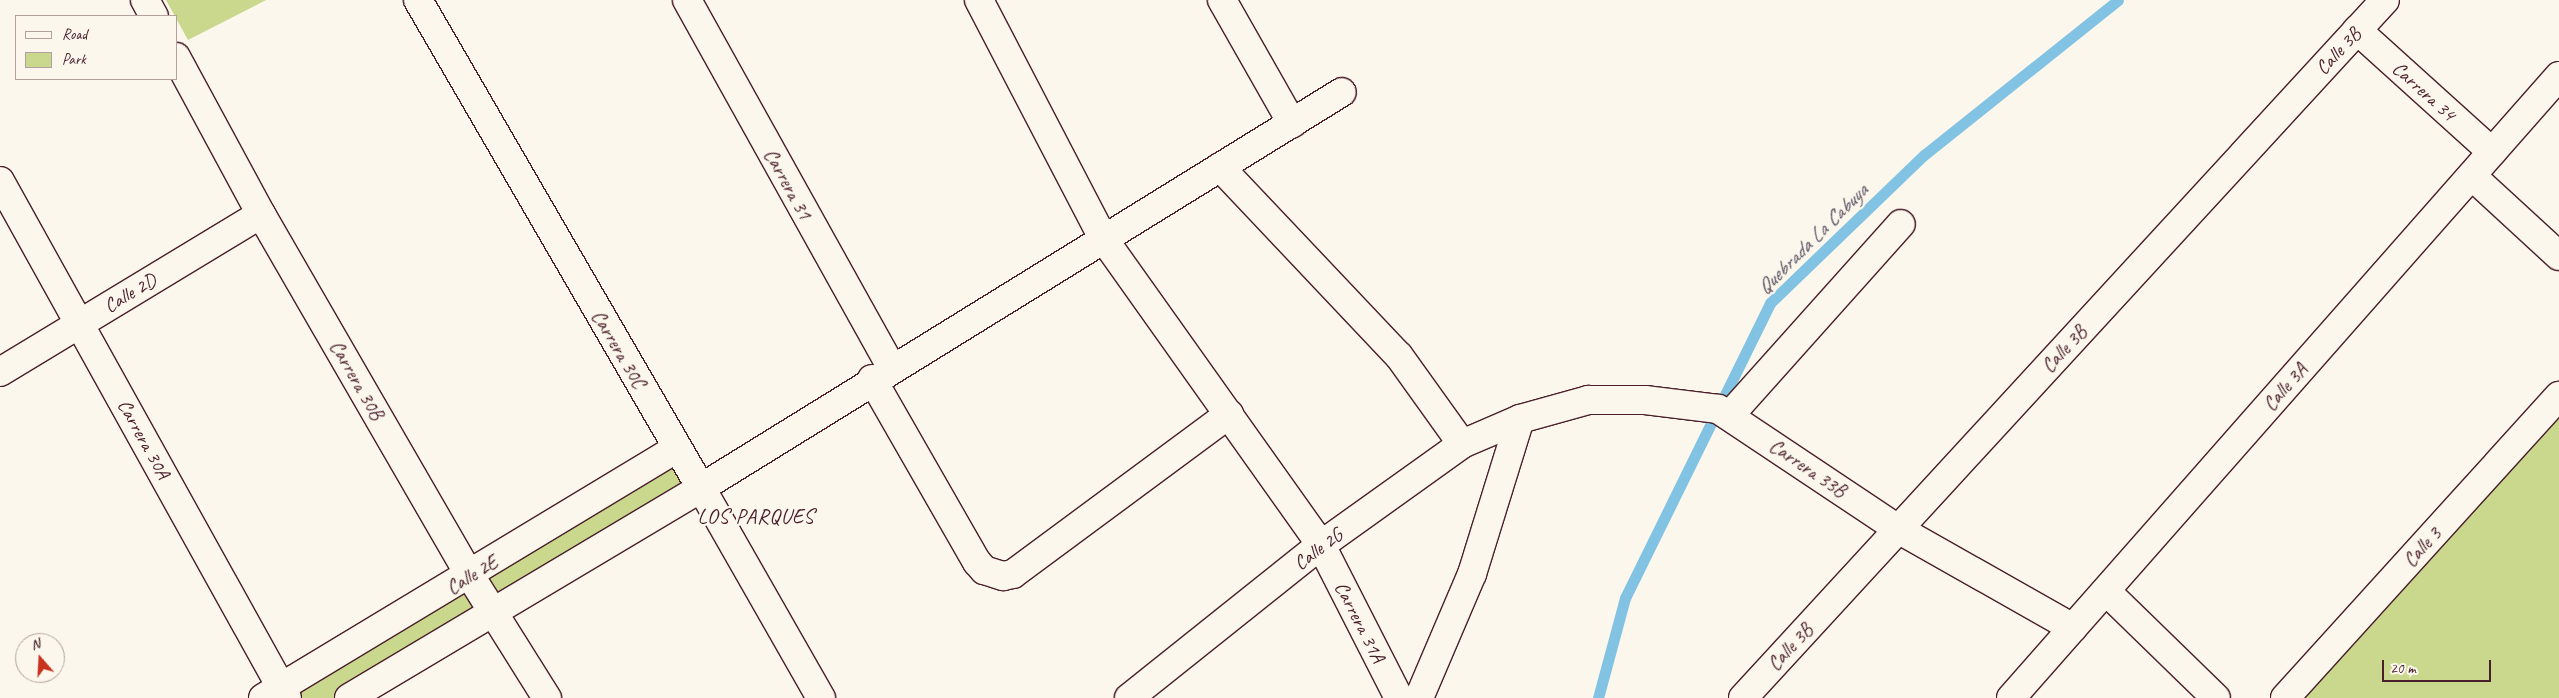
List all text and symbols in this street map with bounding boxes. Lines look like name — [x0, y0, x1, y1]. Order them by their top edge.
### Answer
legend — [15, 15, 178, 80]
street label: Calle 3B — [2310, 22, 2366, 80]
text: Road — [62, 25, 87, 44]
text: Park — [62, 50, 86, 69]
street label: Carrera 34 — [2387, 56, 2461, 126]
street label: Carrera 31 — [759, 144, 817, 224]
water label: Quebrada La Cabuya — [1751, 178, 1873, 300]
street label: Calle 2D — [99, 268, 161, 318]
street label: Carrera 30C — [586, 306, 652, 392]
street label: Calle 3B — [2036, 320, 2092, 378]
street label: Carrera 30B — [325, 336, 389, 424]
street label: Calle 3A — [2258, 358, 2312, 416]
street label: Carrera 30A — [112, 395, 176, 483]
street label: Carrera 33B — [1765, 434, 1851, 502]
district label: LOS PARQUES — [696, 503, 816, 529]
street label: Calle 3 — [2398, 522, 2446, 572]
street label: Calle 2G — [1289, 523, 1347, 575]
street label: Calle 2E — [442, 550, 502, 600]
street label: Carrera 31A — [1329, 578, 1391, 666]
street label: Calle 3B — [1762, 618, 1818, 676]
north arrow — [15, 633, 65, 683]
text: N — [28, 635, 42, 654]
scale bar — [2384, 650, 2493, 682]
text: 20 m — [2390, 659, 2416, 678]

